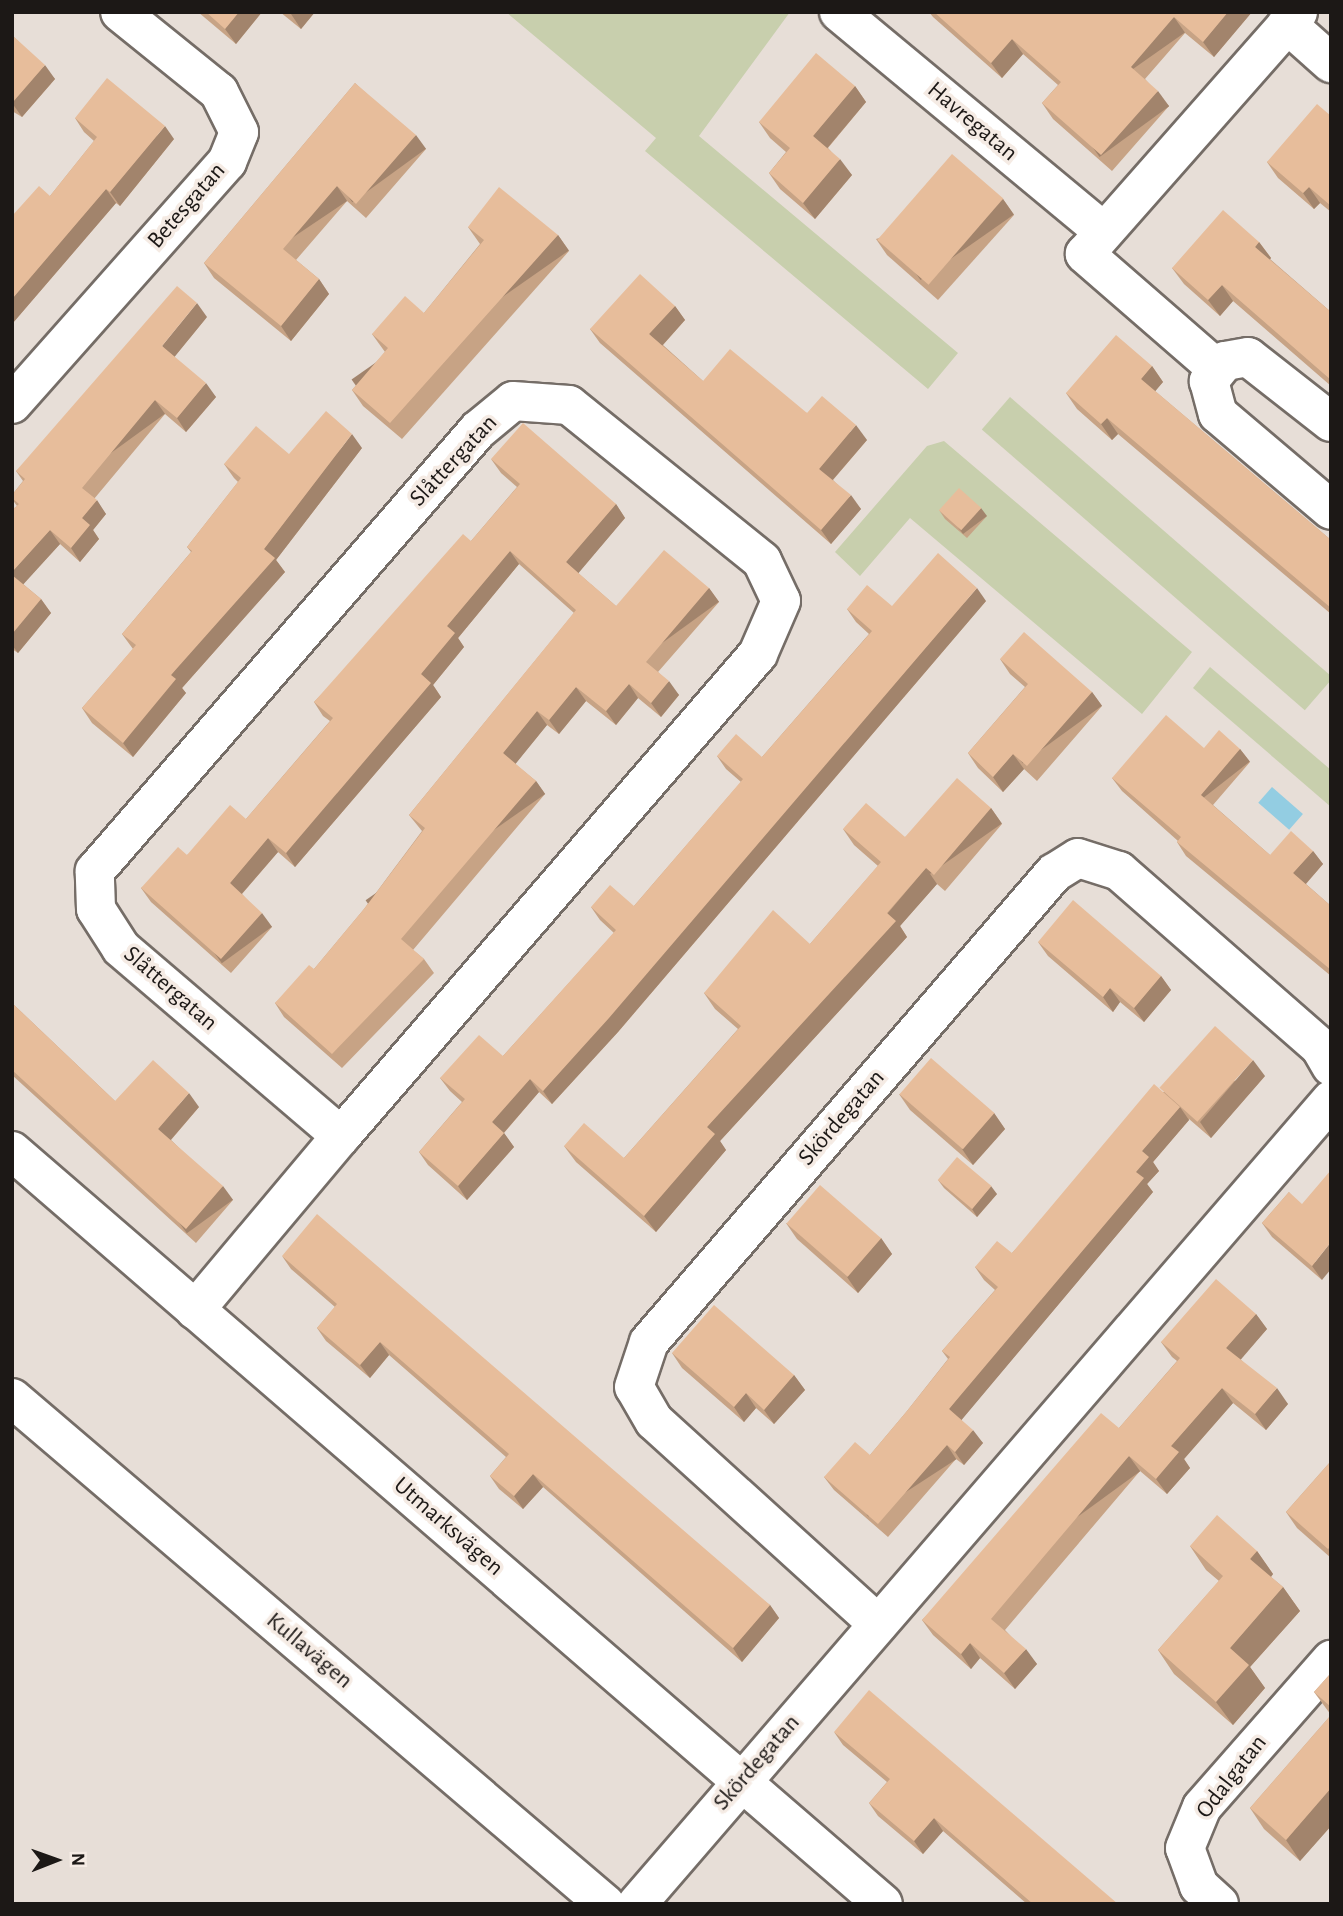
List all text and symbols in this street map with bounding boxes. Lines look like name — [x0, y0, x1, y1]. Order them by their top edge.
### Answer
street label: Havregatan — [921, 76, 1023, 168]
street label: Betesgatan — [142, 157, 232, 255]
street label: Slåttergatan — [404, 409, 504, 513]
street label: Slåttergatan — [117, 940, 223, 1038]
street label: Skördegatan — [793, 1064, 891, 1172]
street label: Utmarksvägen — [387, 1471, 509, 1583]
street label: Kullavägen — [260, 1607, 358, 1695]
street label: Skördegatan — [708, 1709, 806, 1817]
street label: Odalgatan — [1190, 1730, 1274, 1824]
north arrow — [21, 1825, 91, 1895]
text: N — [68, 1853, 87, 1866]

